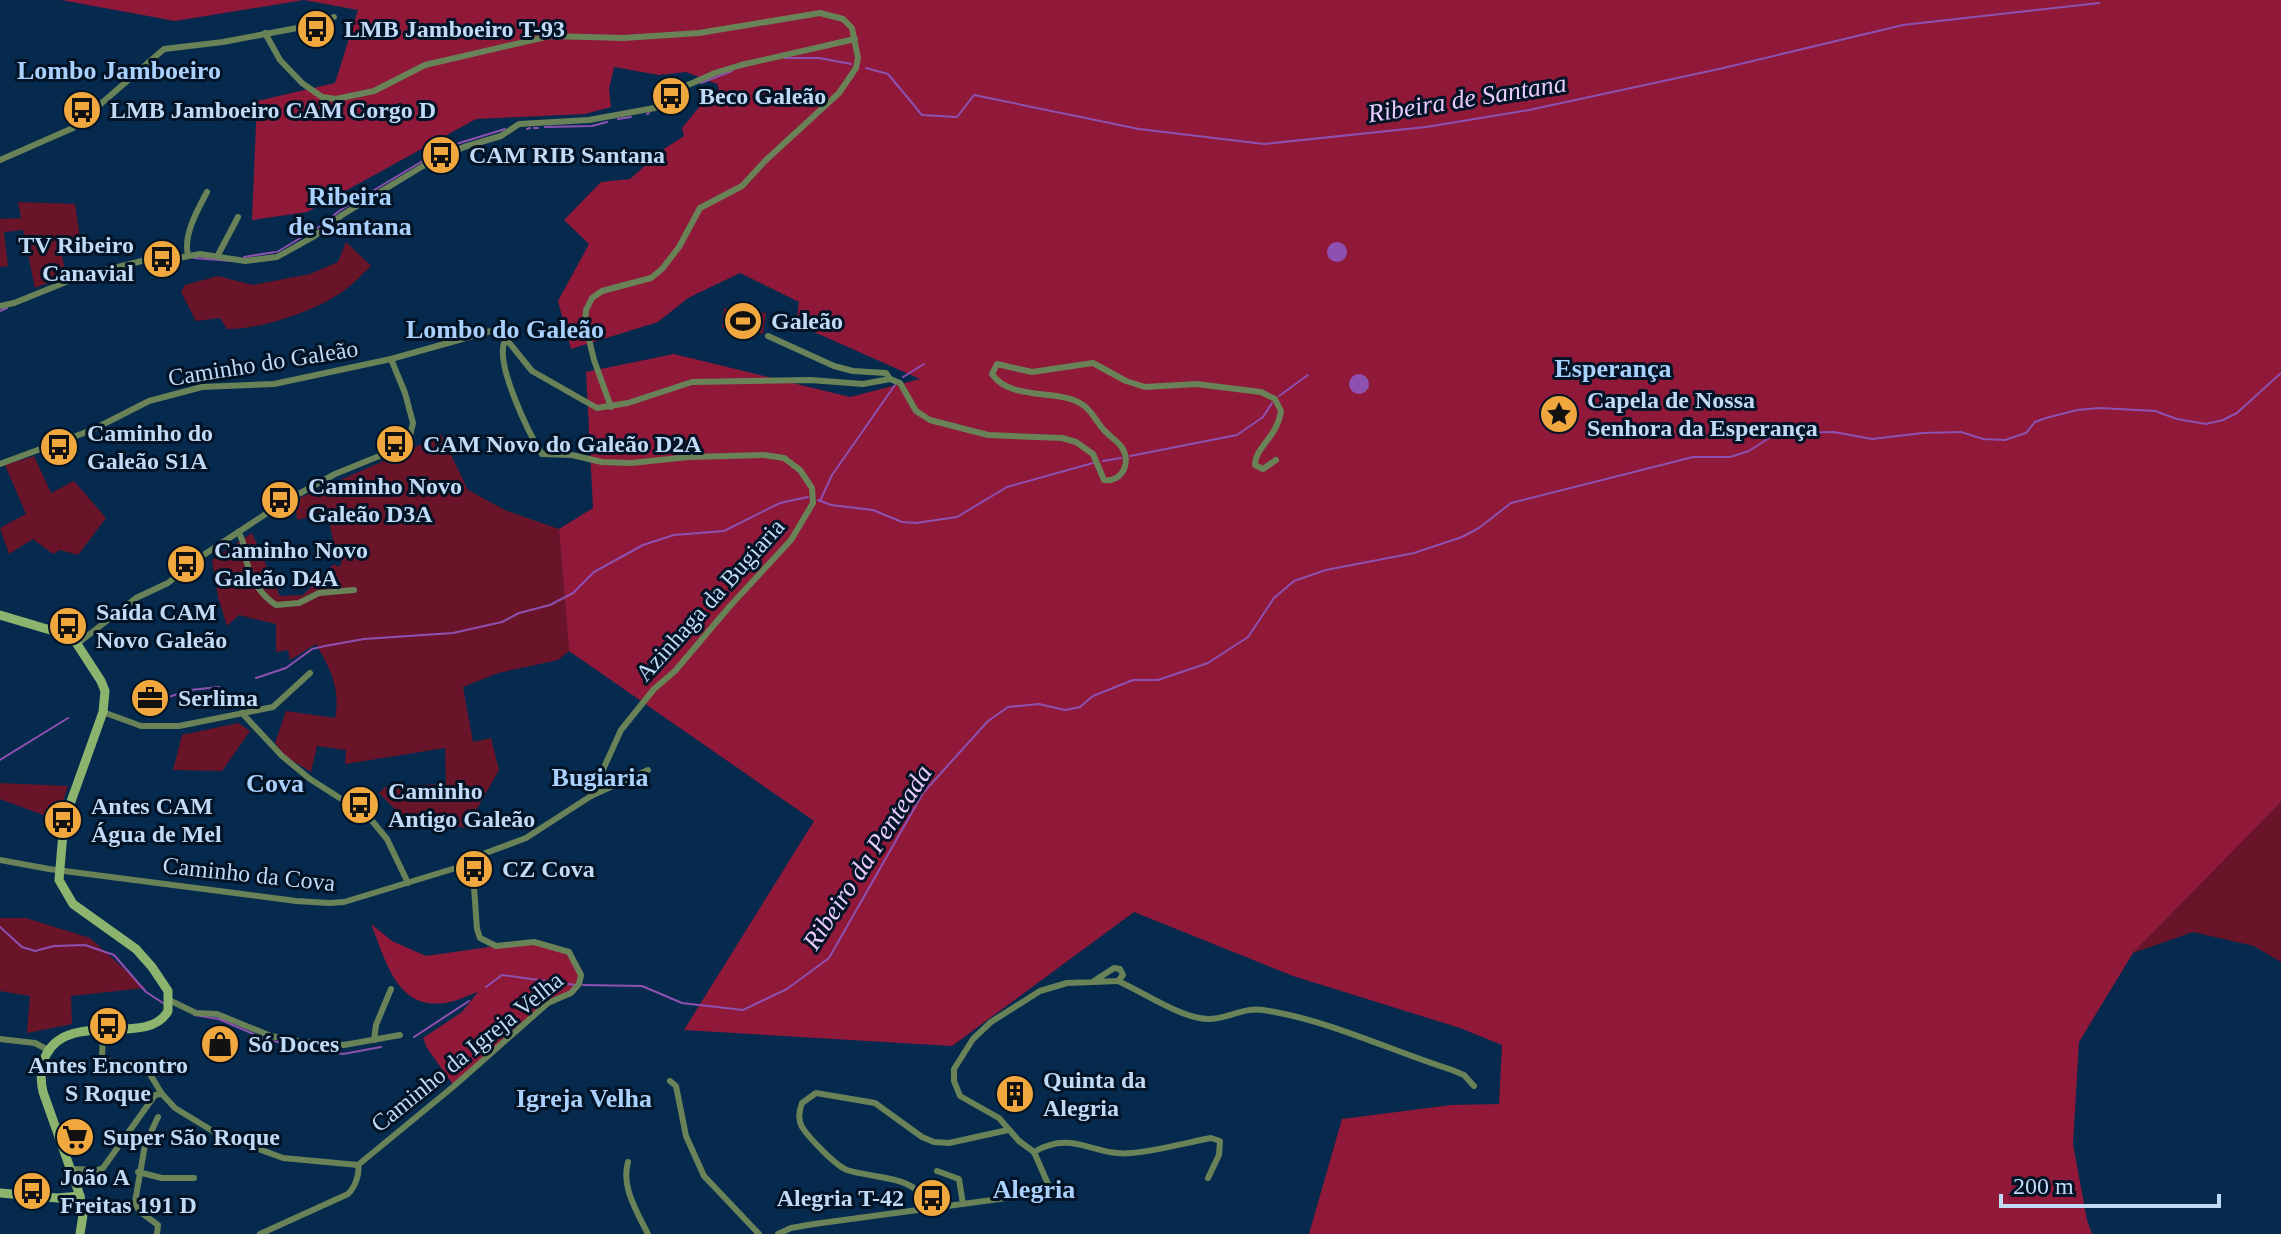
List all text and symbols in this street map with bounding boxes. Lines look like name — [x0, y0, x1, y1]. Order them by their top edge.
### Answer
bus stop icon: LMB Jamboeiro T-93 — [295, 8, 337, 50]
place label: LMB Jamboeiro T-93 — [344, 16, 565, 42]
district label: Lombo Jamboeiro — [17, 56, 221, 85]
water label: Ribeira de Santana — [1365, 68, 1568, 129]
bus stop icon: Beco Galeão — [650, 75, 692, 117]
place label: Beco Galeão — [699, 83, 826, 109]
bus stop icon: LMB Jamboeiro CAM Corgo D — [61, 89, 103, 131]
place label: LMB Jamboeiro CAM Corgo D — [110, 97, 436, 123]
bus stop icon: CAM RIB Santana — [420, 134, 462, 176]
place label: CAM RIB Santana — [469, 142, 665, 168]
district label: Ribeira de Santana — [288, 182, 412, 241]
place label: TV Ribeiro Canavial — [18, 232, 134, 286]
bus stop icon: TV Ribeiro Canavial — [141, 238, 183, 280]
sports icon: Galeão — [722, 300, 764, 342]
place label: Galeão — [771, 308, 843, 334]
district label: Lombo do Galeão — [406, 315, 604, 344]
street label: Caminho do Galeão — [166, 335, 360, 391]
district label: Esperança — [1555, 354, 1672, 383]
place label: Capela de Nossa Senhora da Esperança — [1587, 387, 1818, 441]
place icon: Capela de Nossa Senhora da Esperança — [1538, 393, 1580, 435]
place label: Caminho do Galeão S1A — [87, 420, 213, 474]
bus stop icon: CAM Novo do Galeão D2A — [374, 423, 416, 465]
bus stop icon: Caminho do Galeão S1A — [38, 426, 80, 468]
place label: CAM Novo do Galeão D2A — [423, 431, 702, 457]
place label: Caminho Novo Galeão D3A — [308, 473, 462, 527]
bus stop icon: Caminho Novo Galeão D3A — [259, 479, 301, 521]
street label: Azinhaga da Bugiaria — [630, 513, 790, 686]
place label: Caminho Novo Galeão D4A — [214, 537, 368, 591]
bus stop icon: Caminho Novo Galeão D4A — [165, 543, 207, 585]
place label: Saída CAM Novo Galeão — [96, 599, 227, 653]
bus stop icon: Saída CAM Novo Galeão — [47, 605, 89, 647]
office icon: Serlima — [129, 677, 171, 719]
place label: Serlima — [178, 685, 258, 711]
water label: Ribeiro da Penteada — [796, 760, 938, 956]
district label: Bugiaria — [552, 763, 648, 792]
district label: Cova — [246, 769, 304, 798]
place label: Caminho Antigo Galeão — [388, 778, 535, 832]
bus stop icon: Caminho Antigo Galeão — [339, 784, 381, 826]
place label: Antes CAM Água de Mel — [91, 793, 222, 847]
bus stop icon: Antes CAM Água de Mel — [42, 799, 84, 841]
bus stop icon: CZ Cova — [453, 848, 495, 890]
street label: Caminho da Cova — [161, 852, 337, 896]
place label: CZ Cova — [502, 856, 595, 882]
street label: Caminho da Igreja Velha — [366, 967, 568, 1137]
bus stop icon: Antes Encontro S Roque — [87, 1005, 129, 1047]
shop icon: Só Doces — [199, 1023, 241, 1065]
place label: Só Doces — [248, 1031, 339, 1057]
place label: Antes Encontro S Roque — [28, 1052, 188, 1106]
place label: Quinta da Alegria — [1043, 1067, 1146, 1121]
building icon: Quinta da Alegria — [994, 1073, 1036, 1115]
district label: Igreja Velha — [516, 1084, 652, 1113]
supermarket icon: Super São Roque — [54, 1116, 96, 1158]
place label: Super São Roque — [103, 1124, 280, 1150]
scale bar — [2001, 1158, 2219, 1208]
place label: João A Freitas 191 D — [60, 1164, 197, 1218]
bus stop icon: João A Freitas 191 D — [11, 1170, 53, 1212]
text: 200 m — [2013, 1173, 2074, 1199]
district label: Alegria — [993, 1175, 1075, 1204]
bus stop icon: Alegria T-42 — [911, 1177, 953, 1219]
place label: Alegria T-42 — [777, 1185, 904, 1211]

